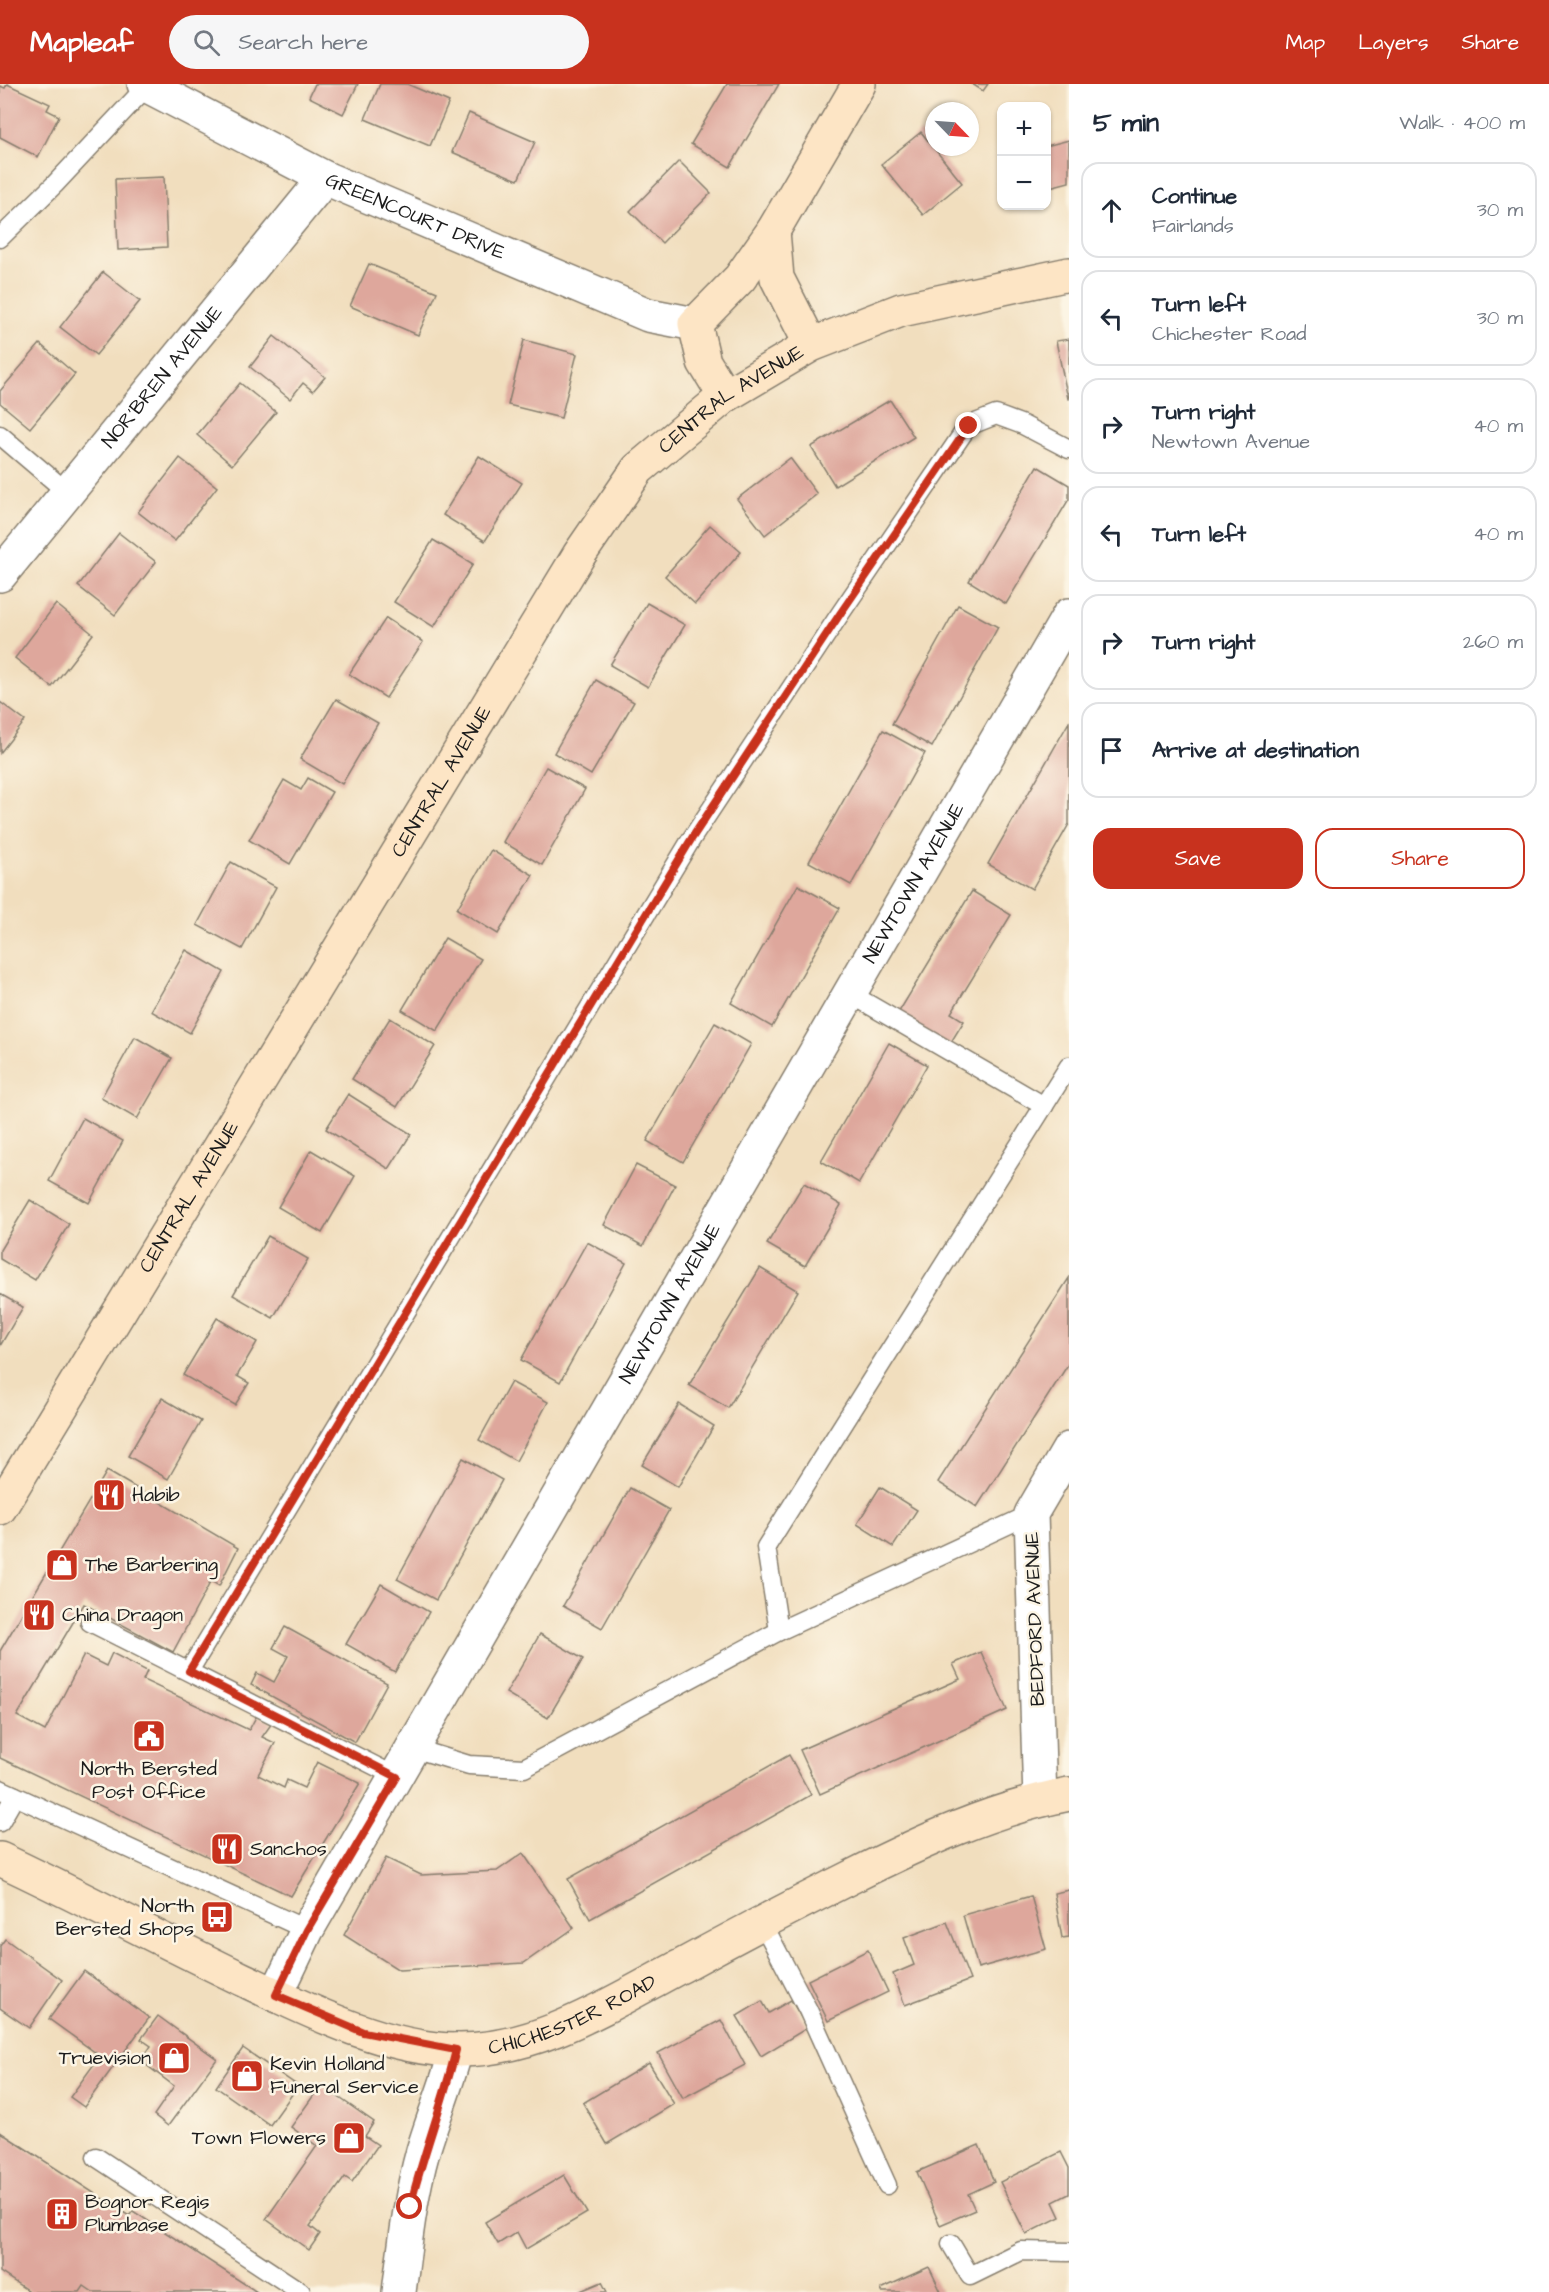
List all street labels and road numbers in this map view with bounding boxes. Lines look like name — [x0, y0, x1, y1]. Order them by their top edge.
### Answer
street label: GREENCOURT DRIVE — [321, 166, 510, 267]
street label: NOR'BREN AVENUE — [95, 299, 229, 454]
street label: CENTRAL AVENUE — [652, 338, 809, 460]
street label: CENTRAL AVENUE — [385, 700, 498, 863]
street label: NEWTOWN AVENUE — [856, 798, 971, 969]
street label: CENTRAL AVENUE — [132, 1116, 246, 1278]
street label: NEWTOWN AVENUE — [612, 1218, 728, 1389]
street label: BEDFORD AVENUE — [1018, 1531, 1052, 1707]
street label: CHICHESTER ROAD — [486, 1968, 661, 2062]

